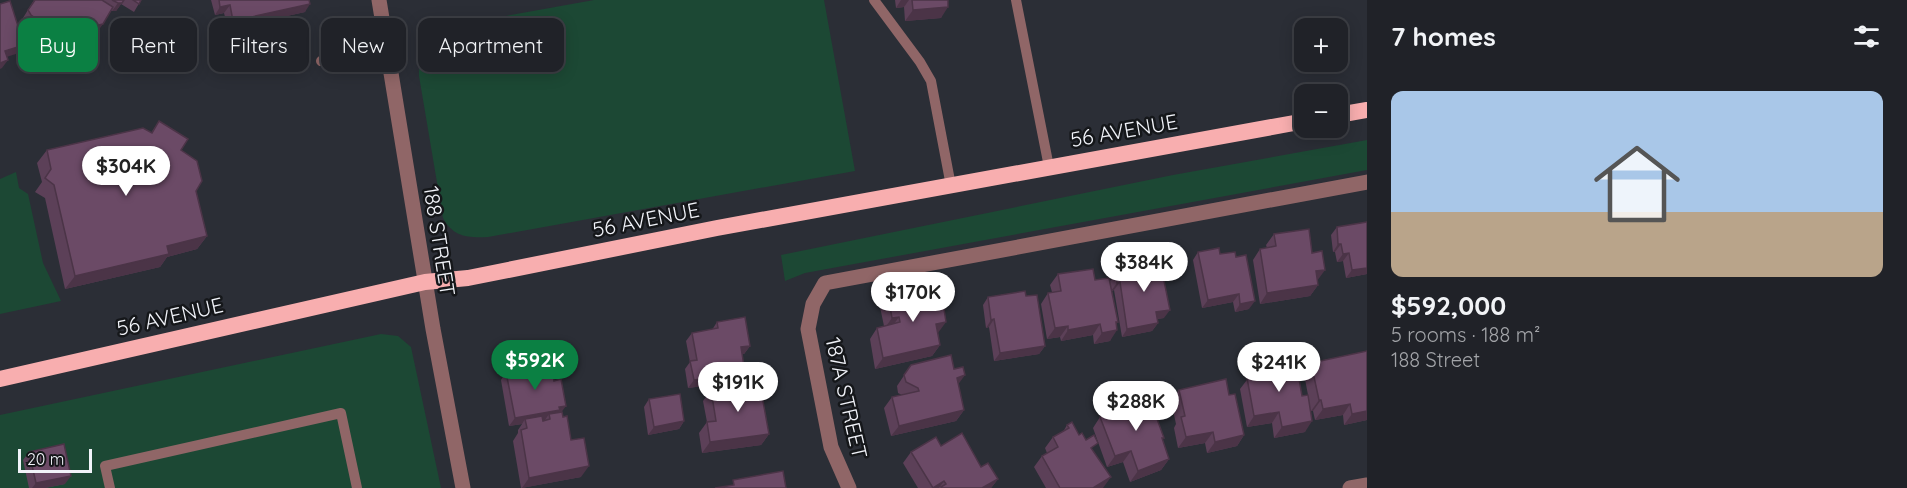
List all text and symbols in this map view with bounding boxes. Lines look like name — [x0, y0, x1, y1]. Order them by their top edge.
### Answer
chip: Buy — [18, 18, 98, 72]
chip: Rent — [110, 18, 197, 72]
chip: Filters — [209, 18, 309, 72]
chip: New — [321, 18, 406, 72]
chip: Apartment — [418, 18, 564, 72]
map controls — [1294, 18, 1348, 138]
button: + — [1294, 18, 1348, 72]
text: 7 homes — [1391, 20, 1496, 53]
icon: filters — [1850, 20, 1883, 53]
button: − — [1294, 84, 1348, 138]
street label: 56 AVENUE — [1068, 108, 1179, 152]
icon: home — [1583, 130, 1691, 238]
pin: $304K — [84, 146, 168, 197]
text: $304K — [96, 153, 156, 178]
street label: 188 STREET — [418, 184, 462, 298]
street label: 56 AVENUE — [590, 196, 701, 242]
pin: $384K — [1102, 242, 1186, 293]
text: $384K — [1115, 249, 1173, 274]
pin: $170K — [871, 272, 955, 323]
text: $170K — [885, 279, 941, 304]
text: $592,000 — [1391, 289, 1506, 322]
street label: 56 AVENUE — [114, 291, 225, 341]
text: 5 rooms · 188 m² — [1391, 322, 1540, 347]
street label: 187A STREET — [820, 335, 874, 461]
pin: $592K — [493, 340, 577, 391]
pin: $241K — [1237, 342, 1321, 393]
text: $592K — [505, 347, 565, 372]
text: 188 Street — [1391, 347, 1480, 372]
text: $241K — [1251, 349, 1307, 374]
pin: $191K — [696, 362, 780, 413]
text: $191K — [712, 369, 764, 394]
pin: $288K — [1094, 381, 1178, 432]
text: $288K — [1107, 388, 1165, 413]
scale bar — [18, 446, 92, 474]
text: 20 m — [27, 449, 64, 469]

